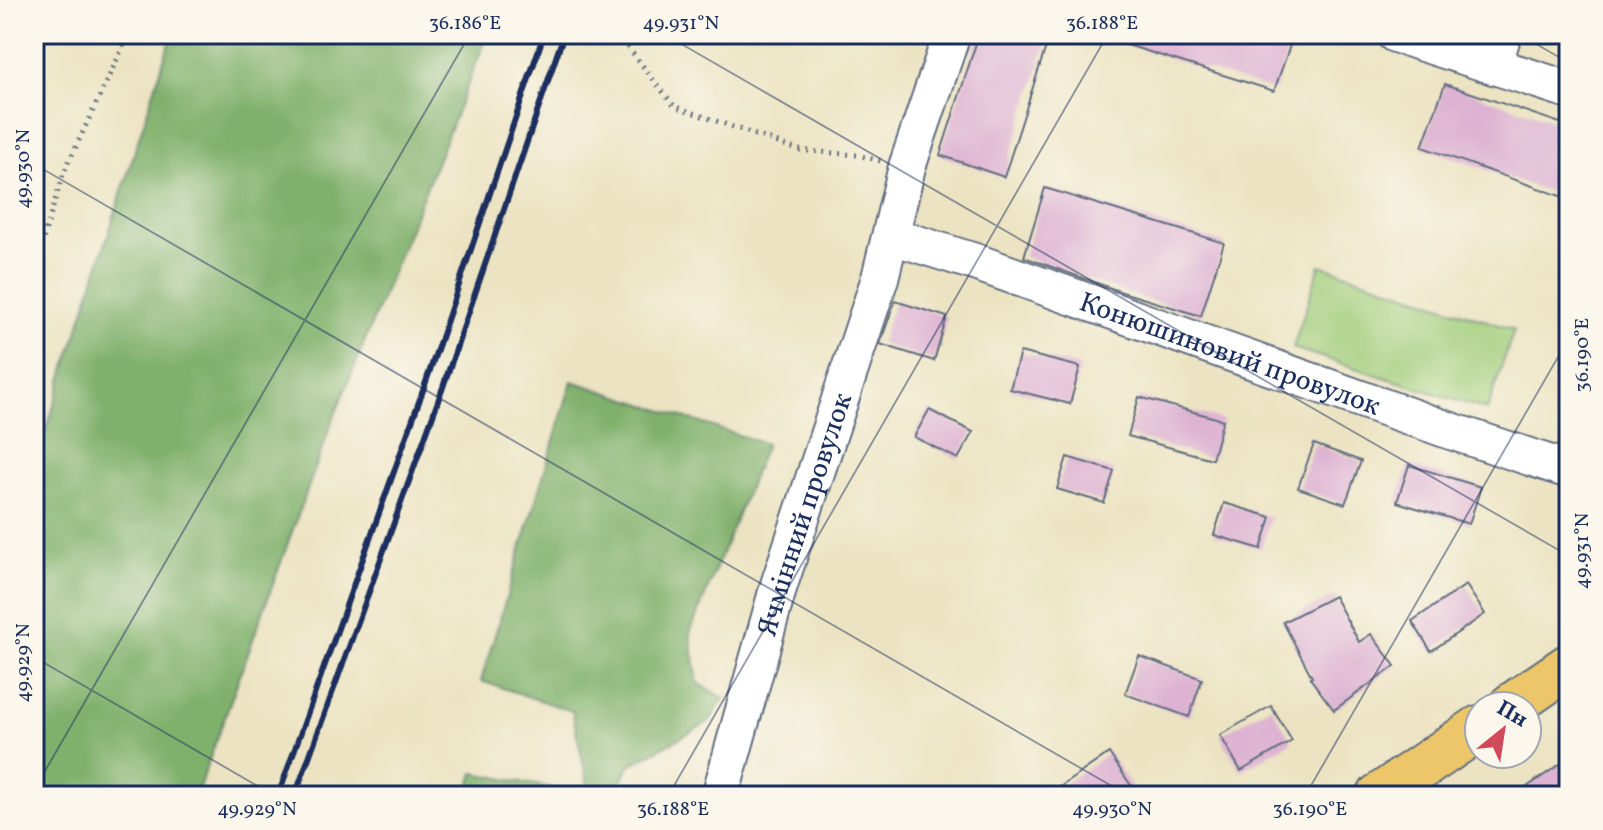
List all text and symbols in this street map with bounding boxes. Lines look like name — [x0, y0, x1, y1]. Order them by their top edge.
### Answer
text: 36.186°E — [429, 10, 501, 38]
text: 49.931°N — [643, 10, 720, 38]
text: 36.188°E — [1066, 10, 1138, 38]
text: 49.930°N — [10, 129, 38, 209]
street label: Конюшиновий провулок — [1074, 284, 1386, 427]
text: 36.190°E — [1569, 318, 1597, 392]
street label: Ячмінний провулок — [749, 388, 863, 641]
text: 49.931°N — [1569, 512, 1597, 589]
text: 49.929°N — [10, 623, 38, 703]
north arrow — [1463, 690, 1543, 770]
text: Пн — [1490, 694, 1533, 736]
text: 49.929°N — [217, 796, 297, 824]
text: 36.188°E — [637, 796, 709, 824]
text: 49.930°N — [1072, 796, 1152, 824]
text: 36.190°E — [1273, 796, 1347, 824]

